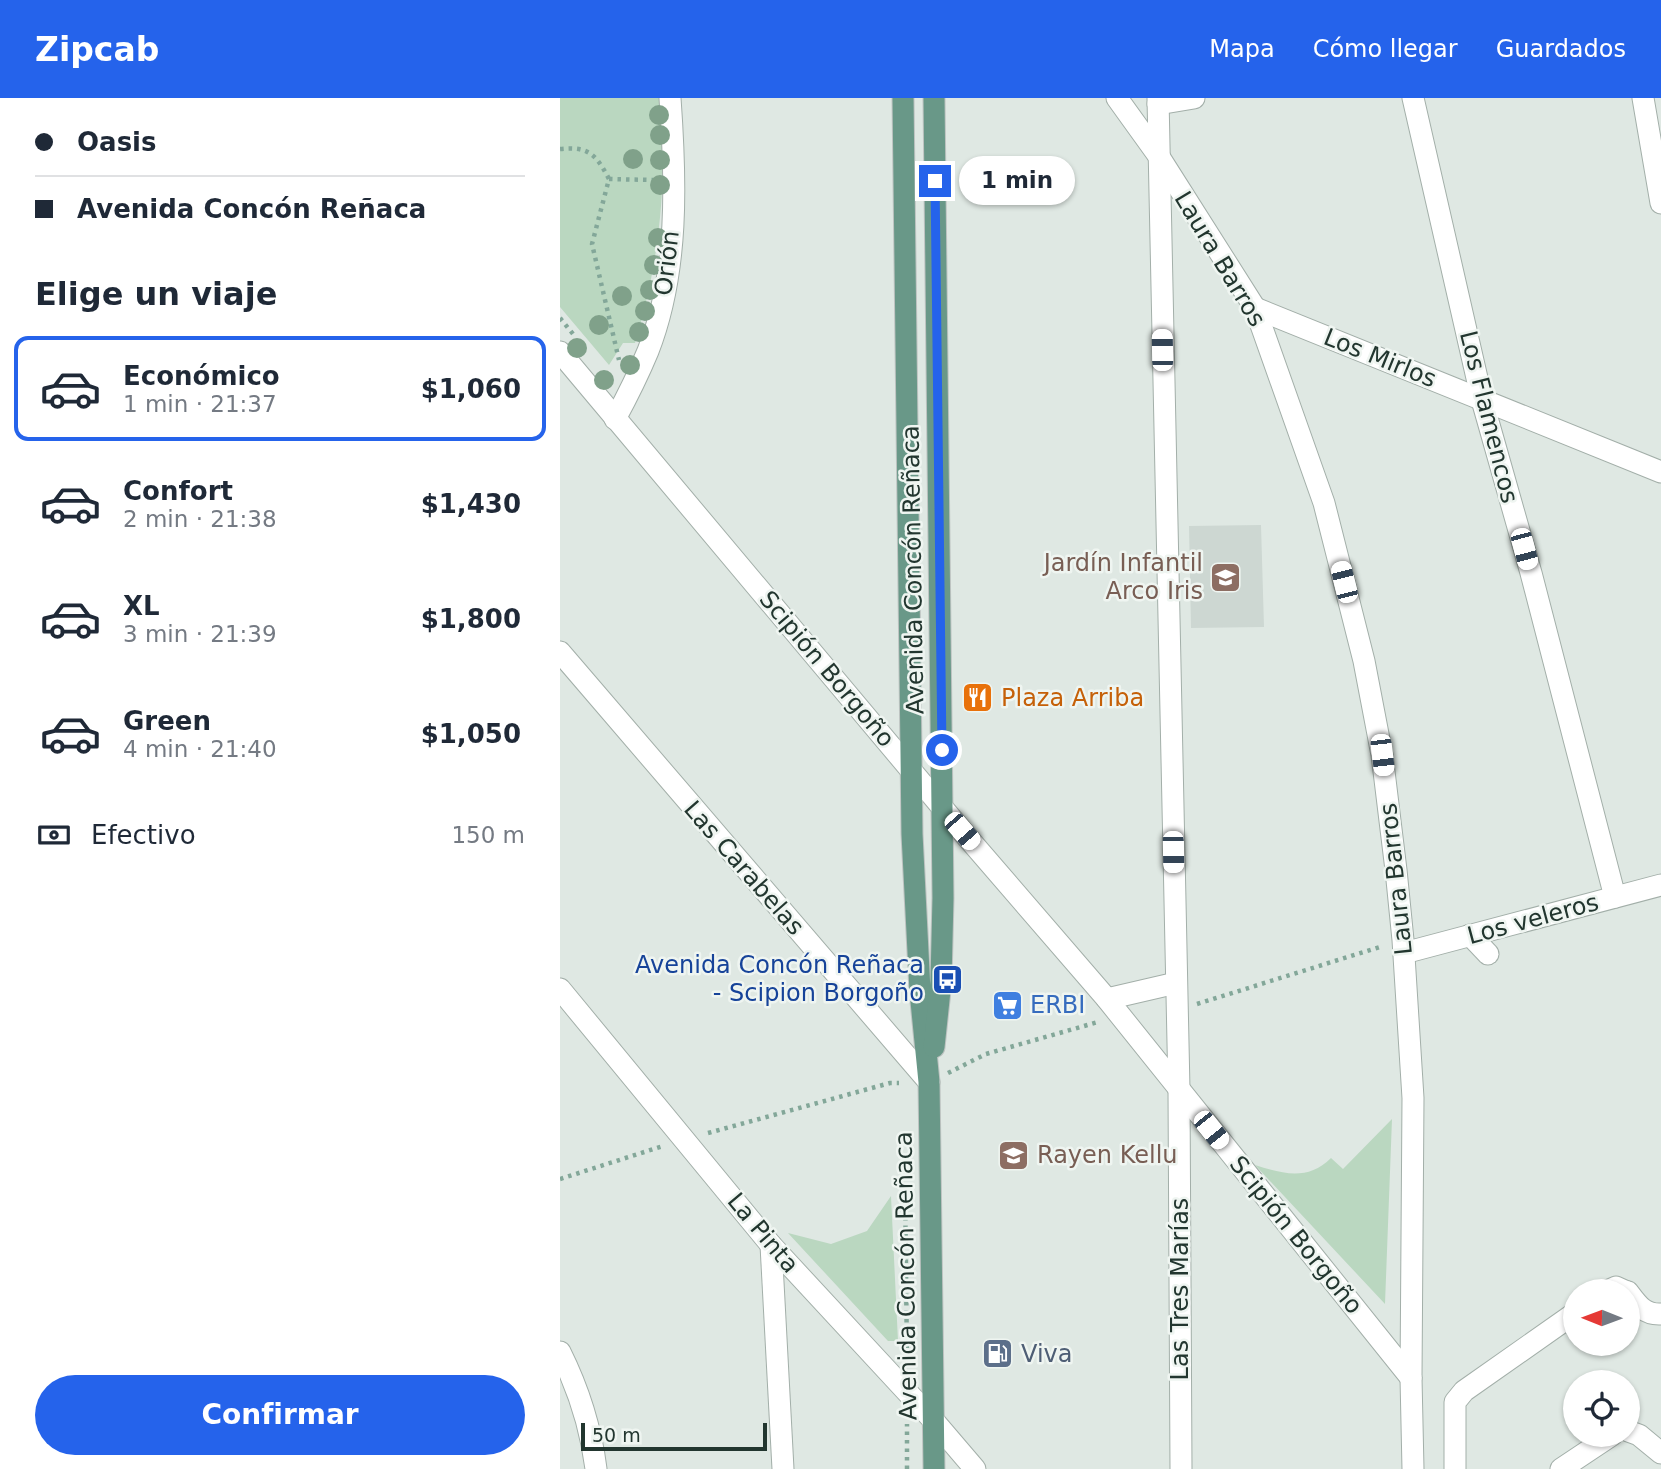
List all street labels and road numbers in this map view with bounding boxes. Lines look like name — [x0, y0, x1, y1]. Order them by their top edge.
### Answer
street label: Laura Barros — [1169, 186, 1271, 332]
street label: Orión — [649, 229, 685, 297]
street label: Los Mirlos — [1320, 323, 1440, 393]
street label: Los Flamencos — [1454, 328, 1524, 506]
street label: Avenida Concón Reñaca — [896, 425, 930, 715]
street label: Scipión Borgoño — [754, 585, 900, 753]
street label: Las Carabelas — [678, 795, 810, 941]
street label: Laura Barros — [1374, 802, 1418, 956]
street label: Los veleros — [1464, 888, 1602, 950]
street label: Avenida Concón Reñaca — [889, 1131, 923, 1421]
street label: Scipión Borgoño — [1224, 1150, 1368, 1320]
street label: La Pinta — [722, 1187, 804, 1279]
street label: Las Tres Marías — [1166, 1198, 1194, 1380]

